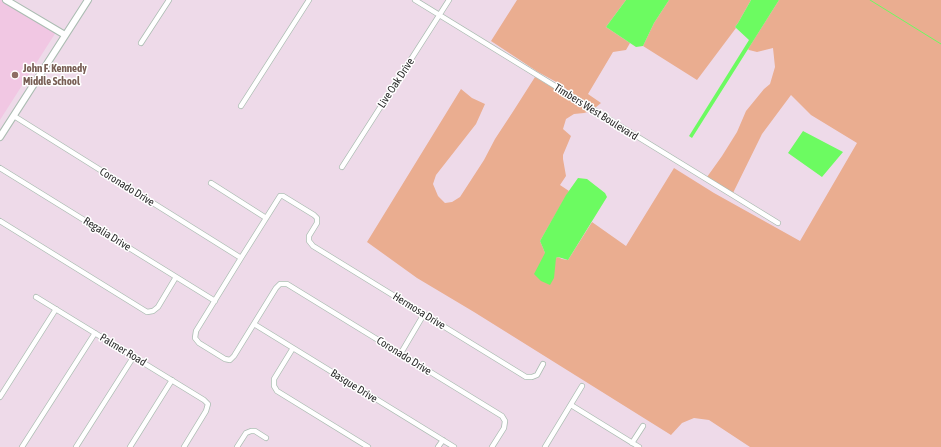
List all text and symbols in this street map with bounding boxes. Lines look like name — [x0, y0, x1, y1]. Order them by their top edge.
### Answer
street label: Live Oak Drive — [375, 56, 417, 110]
place label: John F. Kennedy Middle School — [23, 62, 87, 88]
marker: John F. Kennedy Middle School — [10, 70, 20, 80]
street label: Timbers West Boulevard — [552, 81, 640, 143]
street label: Coronado Drive — [97, 165, 157, 209]
street label: Regalia Drive — [81, 214, 133, 254]
street label: Hermosa Drive — [390, 290, 448, 332]
street label: Palmer Road — [97, 331, 149, 369]
street label: Coronado Drive — [374, 334, 434, 378]
street label: Basque Drive — [328, 366, 380, 406]

